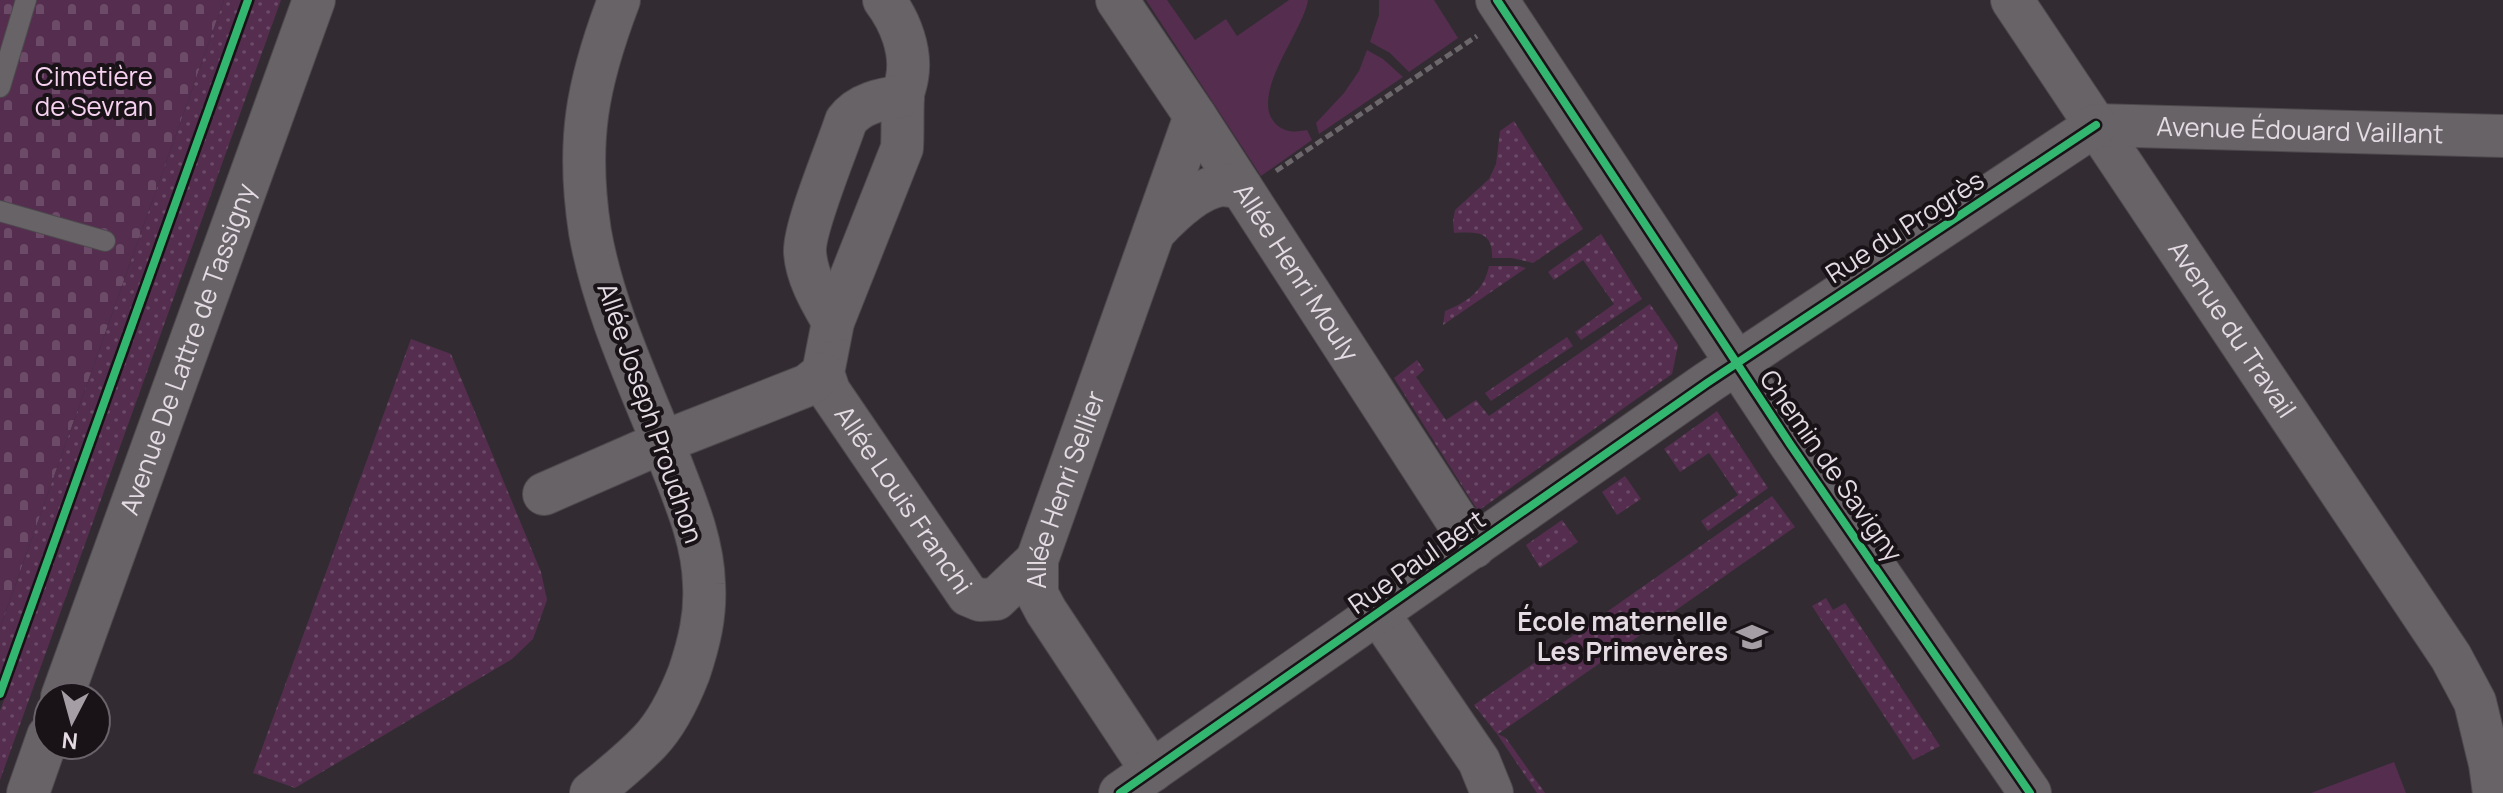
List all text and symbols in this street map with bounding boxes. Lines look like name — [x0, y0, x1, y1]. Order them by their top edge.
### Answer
park label: Cimetière de Sevran — [35, 58, 153, 124]
street label: Avenue Édouard Vaillant — [2156, 108, 2444, 151]
street label: Rue du Progrès — [1818, 161, 1991, 291]
street label: Allée Henri Mouly — [1226, 176, 1368, 368]
street label: Avenue De Lattre de Tassigny — [110, 178, 263, 519]
street label: Avenue du Travail — [2161, 233, 2305, 425]
street label: Allée Joseph Proudhon — [589, 278, 712, 548]
street label: Chemin de Savigny — [1752, 362, 1912, 569]
street label: Allée Henri Sellier — [1018, 386, 1113, 589]
street label: Allée Louis Franchi — [827, 398, 981, 601]
street label: Rue Paul Bert — [1341, 501, 1492, 622]
place label: École maternelle Les Primevères — [1517, 603, 1728, 669]
school or university icon: École maternelle Les Primevères — [1735, 620, 1769, 654]
north arrow — [32, 681, 112, 761]
text: N — [60, 725, 79, 757]

